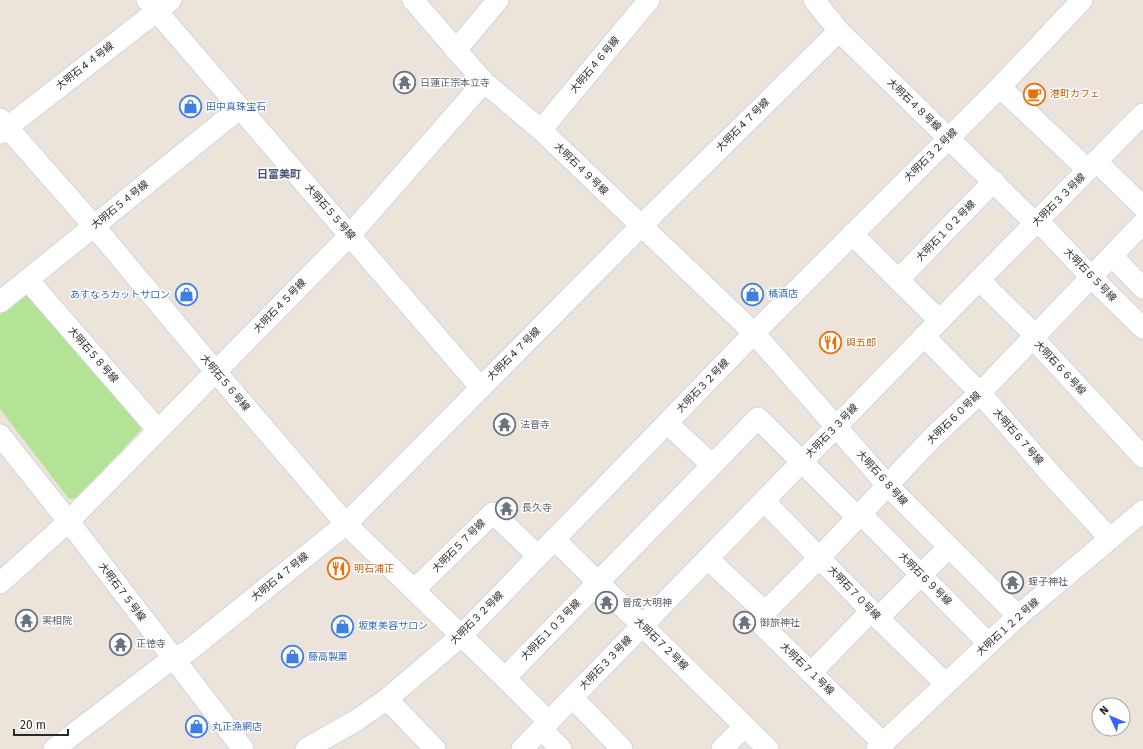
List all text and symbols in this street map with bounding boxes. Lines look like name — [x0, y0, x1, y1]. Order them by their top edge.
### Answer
street label: 大明石４６号線 — [568, 34, 622, 96]
street label: 大明石４４号線 — [54, 40, 116, 92]
temple icon: 日蓮正宗本立寺 — [391, 70, 417, 96]
street label: 大明石４８号線 — [885, 76, 943, 134]
place label: 日蓮正宗本立寺 — [420, 77, 490, 89]
cafe icon: 港町カフェ — [1022, 81, 1048, 107]
place label: 港町カフェ — [1050, 88, 1100, 100]
shop icon: 田中真珠宝石 — [178, 94, 204, 120]
street label: 大明石４７号線 — [714, 96, 772, 154]
place label: 田中真珠宝石 — [206, 101, 266, 113]
street label: 大明石３２号線 — [902, 126, 960, 184]
street label: 大明石４９号線 — [552, 140, 610, 198]
district label: 日富美町 — [257, 168, 301, 181]
street label: 大明石３３号線 — [1030, 171, 1088, 229]
street label: 大明石５４号線 — [89, 178, 151, 232]
street label: 大明石５５号線 — [303, 182, 357, 242]
street label: 大明石１０２号線 — [914, 198, 978, 264]
street label: 大明石６５号線 — [1061, 246, 1119, 304]
street label: 大明石４５号線 — [251, 277, 309, 335]
shop icon: 橘酒店 — [739, 281, 765, 307]
shop icon: あすなろカットサロン — [173, 282, 199, 308]
place label: 橘酒店 — [768, 288, 798, 300]
place label: あすなろカットサロン — [70, 289, 170, 301]
street label: 大明石５８号線 — [66, 325, 120, 385]
street label: 大明石４７号線 — [485, 325, 543, 383]
restaurant icon: 與五郎 — [818, 330, 844, 356]
place label: 與五郎 — [846, 337, 876, 349]
street label: 大明石６６号線 — [1032, 338, 1088, 398]
street label: 大明石５６号線 — [198, 352, 252, 414]
street label: 大明石３２号線 — [674, 357, 732, 415]
street label: 大明石６０号線 — [925, 389, 983, 447]
street label: 大明石３３号線 — [803, 402, 861, 460]
street label: 大明石６７号線 — [991, 407, 1045, 467]
temple icon: 法音寺 — [492, 412, 518, 438]
place label: 法音寺 — [520, 419, 550, 431]
street label: 大明石６８号線 — [854, 448, 910, 508]
temple icon: 長久寺 — [494, 495, 520, 521]
place label: 長久寺 — [522, 502, 552, 514]
street label: 大明石５７号線 — [430, 517, 488, 575]
street label: 大明石４７号線 — [249, 550, 311, 604]
street label: 大明石６９号線 — [896, 550, 954, 608]
restaurant icon: 明石浦正 — [326, 556, 352, 582]
street label: 大明石７５号線 — [96, 560, 148, 624]
place label: 明石浦正 — [354, 563, 394, 575]
street label: 大明石７０号線 — [825, 564, 883, 622]
temple icon: 蛭子神社 — [999, 569, 1025, 595]
place label: 蛭子神社 — [1028, 576, 1068, 588]
street label: 大明石３２号線 — [448, 589, 506, 647]
temple icon: 音成大明神 — [594, 590, 620, 616]
street label: 大明石１２２号線 — [974, 596, 1042, 658]
street label: 大明石１０３号線 — [519, 597, 583, 663]
place label: 音成大明神 — [622, 597, 672, 609]
temple icon: 実相院 — [14, 608, 40, 634]
temple icon: 御旅神社 — [731, 610, 757, 636]
shop icon: 坂東美容サロン — [330, 613, 356, 639]
place label: 実相院 — [42, 615, 72, 627]
street label: 大明石７２号線 — [632, 615, 690, 673]
place label: 御旅神社 — [760, 617, 800, 629]
place label: 坂東美容サロン — [358, 620, 428, 632]
temple icon: 正徳寺 — [108, 631, 134, 657]
street label: 大明石３３号線 — [577, 634, 635, 692]
place label: 正徳寺 — [136, 638, 166, 650]
street label: 大明石７１号線 — [778, 640, 836, 698]
shop icon: 藤高製菓 — [280, 644, 306, 670]
place label: 藤高製菓 — [308, 651, 348, 663]
north arrow — [1091, 697, 1131, 737]
text: N — [1097, 703, 1111, 718]
scale bar — [14, 711, 68, 737]
shop icon: 丸正漁網店 — [183, 714, 209, 740]
text: 20 m — [20, 718, 46, 732]
place label: 丸正漁網店 — [212, 721, 262, 733]

